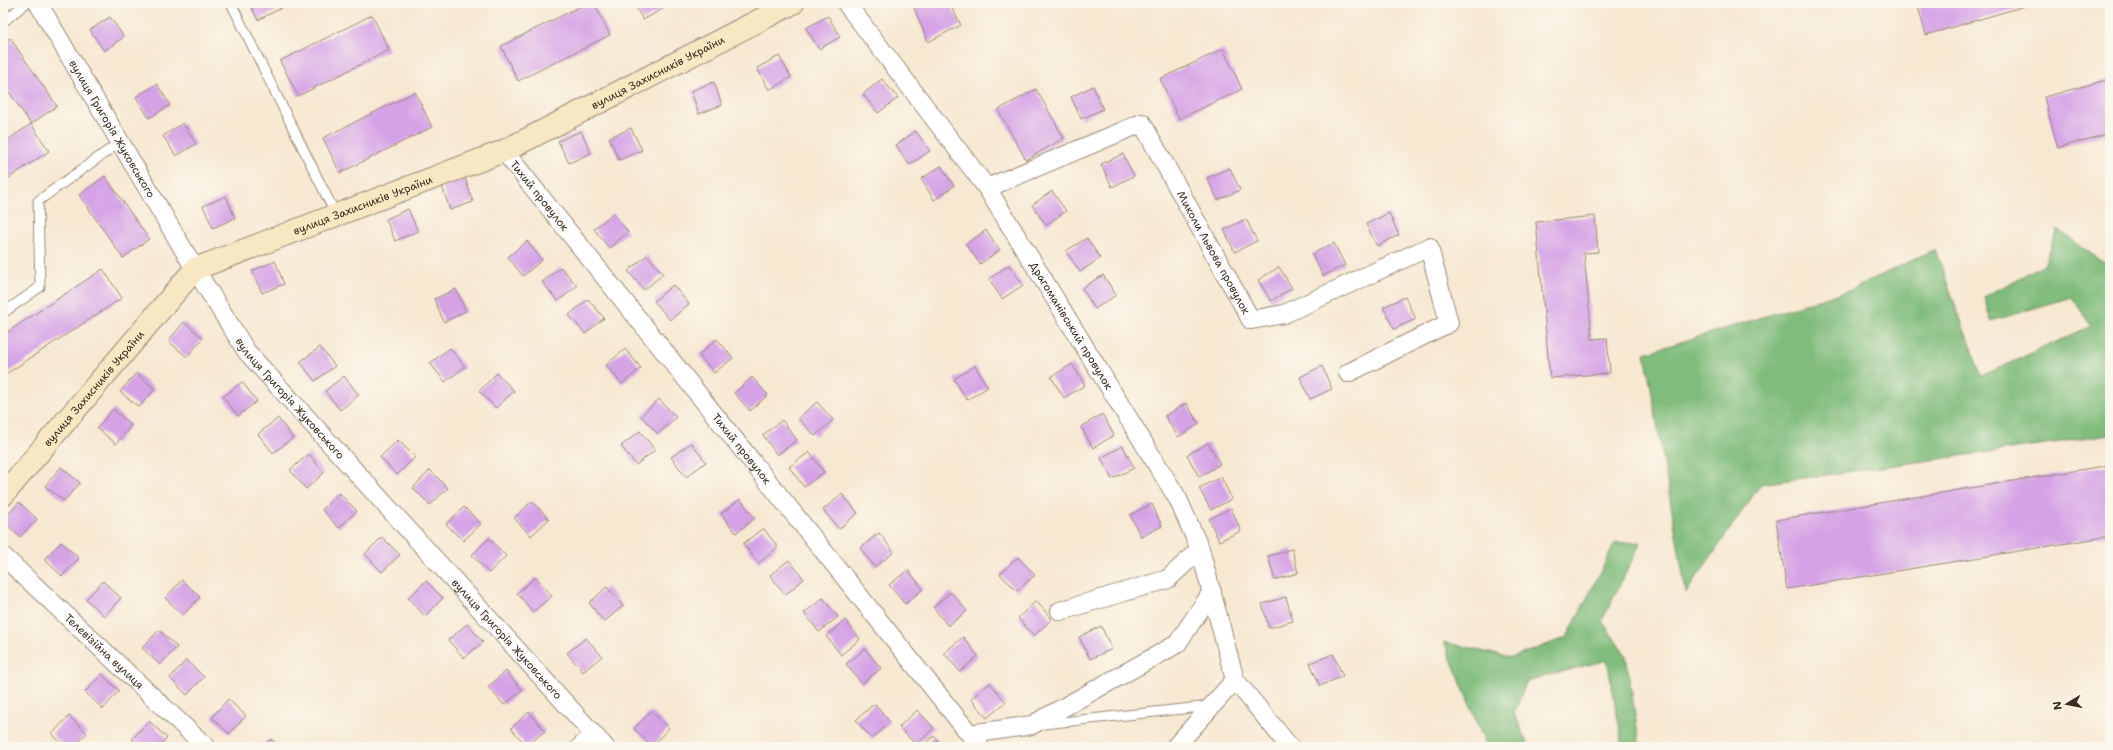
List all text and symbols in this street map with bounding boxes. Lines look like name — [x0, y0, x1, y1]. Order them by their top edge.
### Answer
street label: вулиця Захисників України — [588, 32, 727, 113]
street label: вулиця Григорія Жуковського — [66, 57, 159, 201]
street label: Тихий провулок — [507, 157, 573, 234]
street label: вулиця Захисників України — [291, 172, 434, 238]
street label: Миколи Львова провулок — [1173, 188, 1254, 317]
street label: Драгоманівський провулок — [1026, 259, 1117, 393]
street label: вулиця Захисників України — [40, 327, 147, 450]
street label: вулиця Григорія Жуковського — [232, 335, 348, 463]
street label: Тихий провулок — [709, 410, 775, 487]
street label: вулиця Григорія Жуковського — [448, 575, 566, 703]
street label: Телевізійна вулиця — [61, 610, 147, 692]
north arrow — [2047, 684, 2087, 724]
text: N — [2049, 700, 2066, 711]

